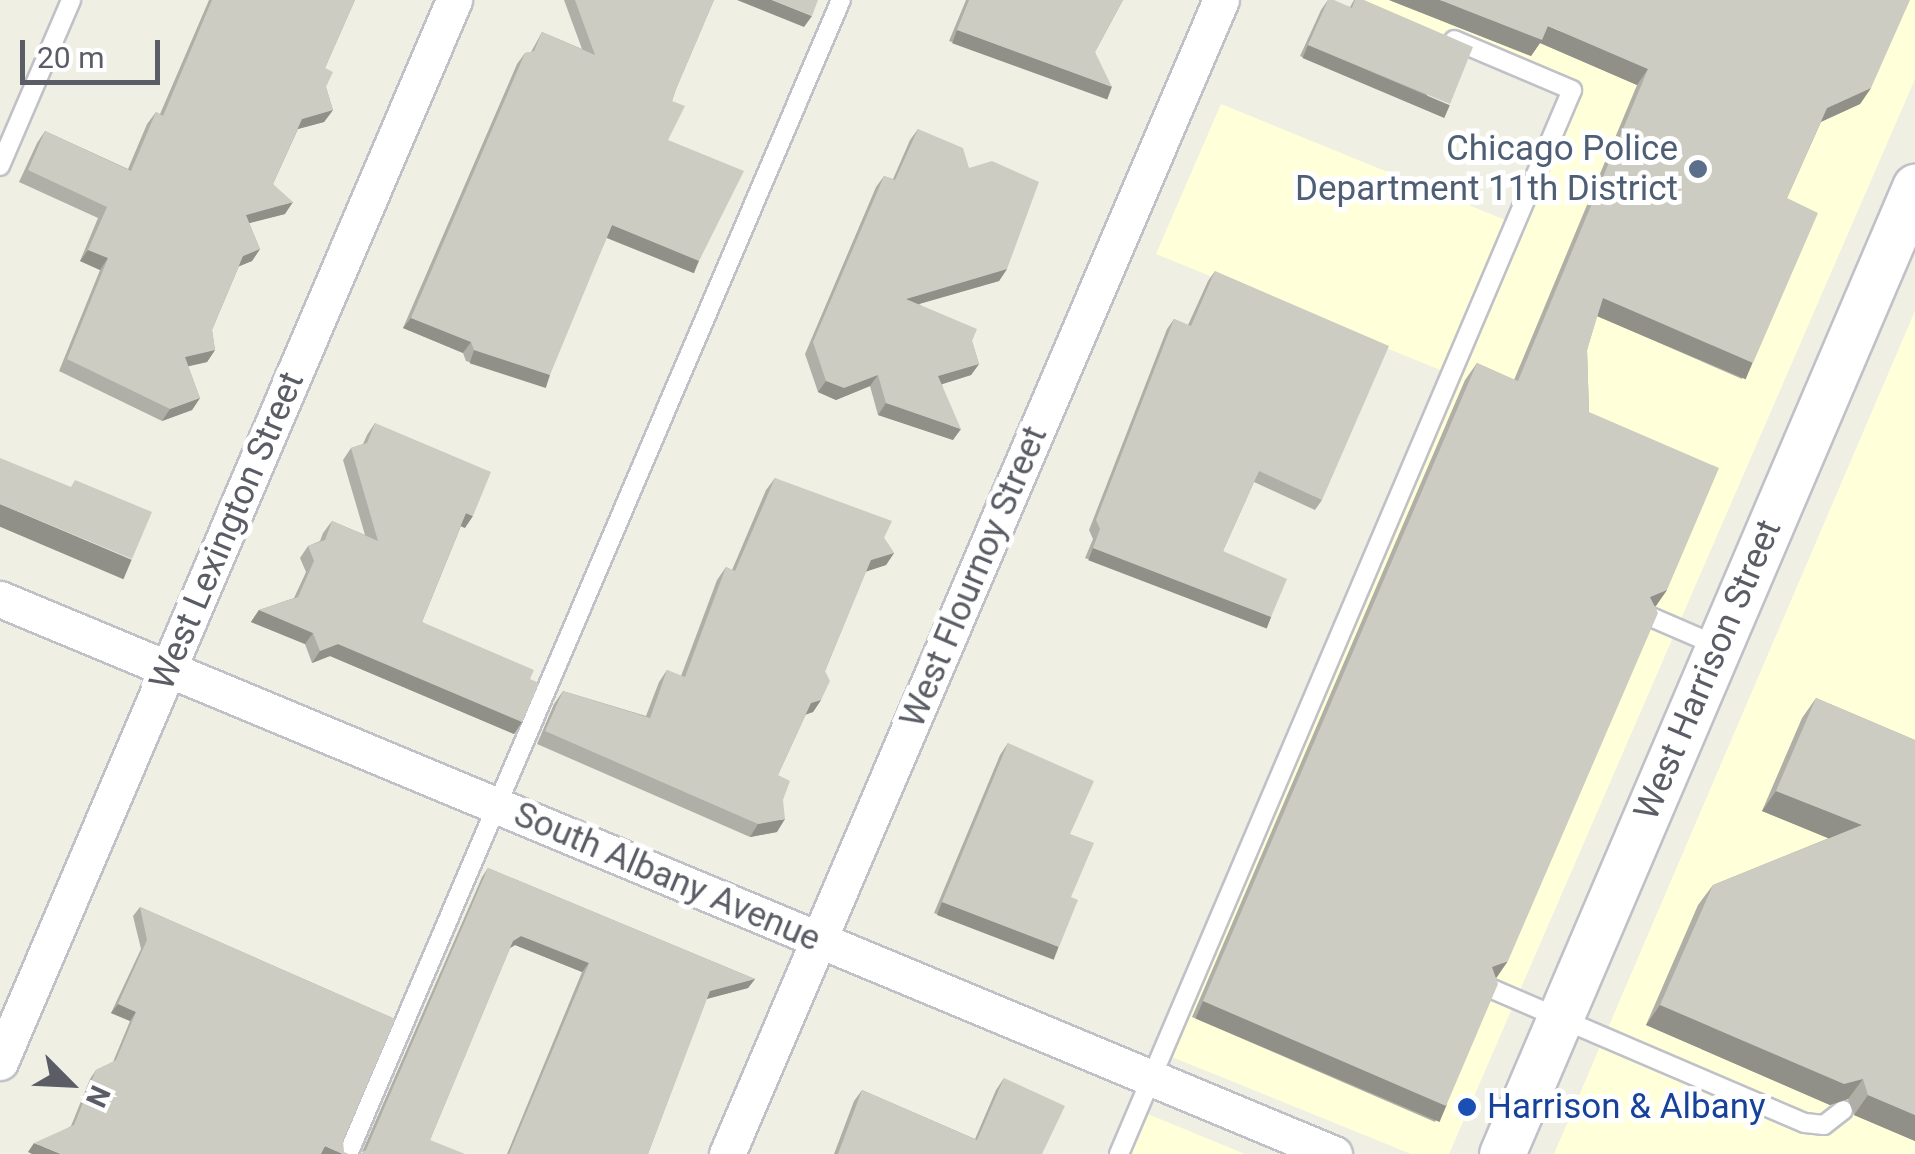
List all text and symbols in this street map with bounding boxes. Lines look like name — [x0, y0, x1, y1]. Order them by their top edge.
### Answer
scale bar — [25, 20, 165, 82]
text: 20 m — [37, 40, 104, 75]
place label: Chicago Police Department 11th District — [1295, 128, 1678, 210]
marker: Chicago Police Department 11th District — [1687, 158, 1709, 180]
street label: West Lexington Street — [141, 366, 313, 696]
street label: West Flournoy Street — [892, 420, 1056, 734]
street label: West Harrison Street — [1626, 514, 1790, 826]
street label: South Albany Avenue — [508, 793, 826, 961]
north arrow — [20, 1034, 120, 1134]
text: N — [79, 1081, 117, 1112]
place label: Harrison & Albany — [1487, 1086, 1766, 1128]
marker: Harrison & Albany — [1456, 1096, 1478, 1118]

